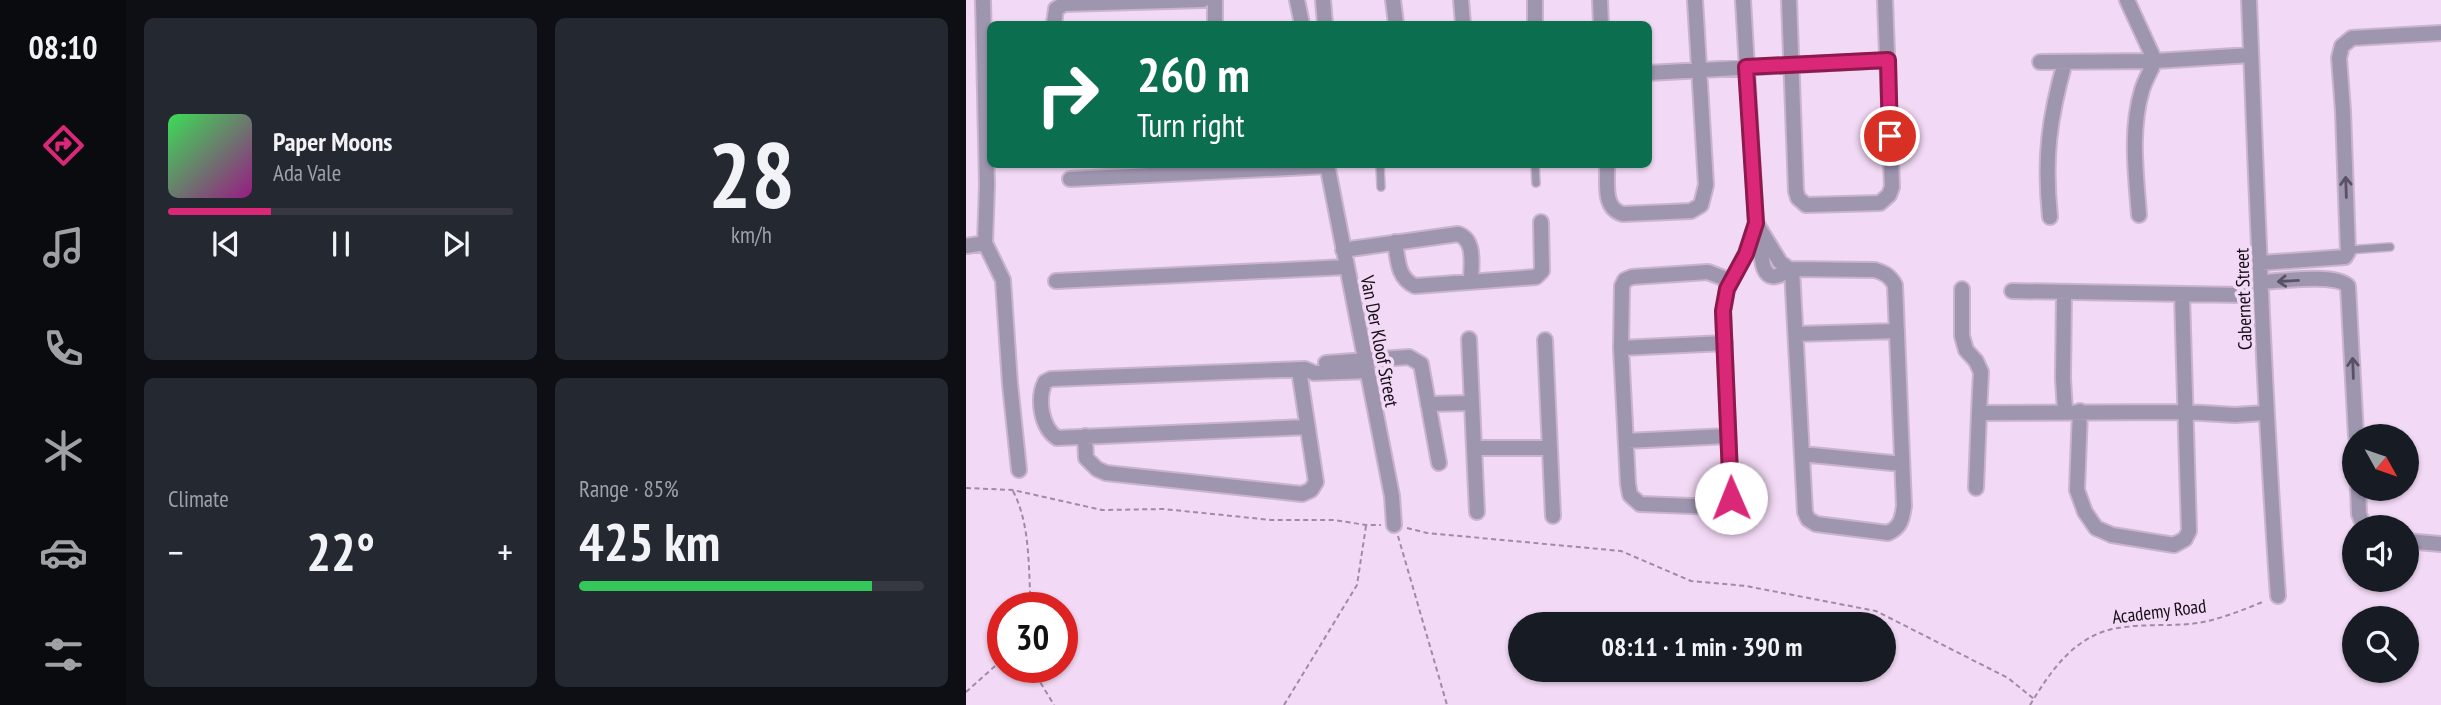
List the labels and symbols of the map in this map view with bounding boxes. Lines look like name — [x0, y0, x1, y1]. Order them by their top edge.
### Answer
pin — [1860, 106, 1920, 166]
one-way arrow — [2339, 176, 2353, 199]
street label: Cabernet Street — [2229, 247, 2257, 350]
street label: Van Der Kloof Street — [1355, 272, 1405, 409]
one-way arrow — [2277, 275, 2299, 288]
one-way arrow — [2347, 356, 2360, 379]
north arrow — [2342, 424, 2418, 500]
position arrow — [1694, 461, 1768, 535]
speed limit sign: 30 — [987, 592, 1078, 683]
street label: Academy Road — [2111, 593, 2207, 629]

